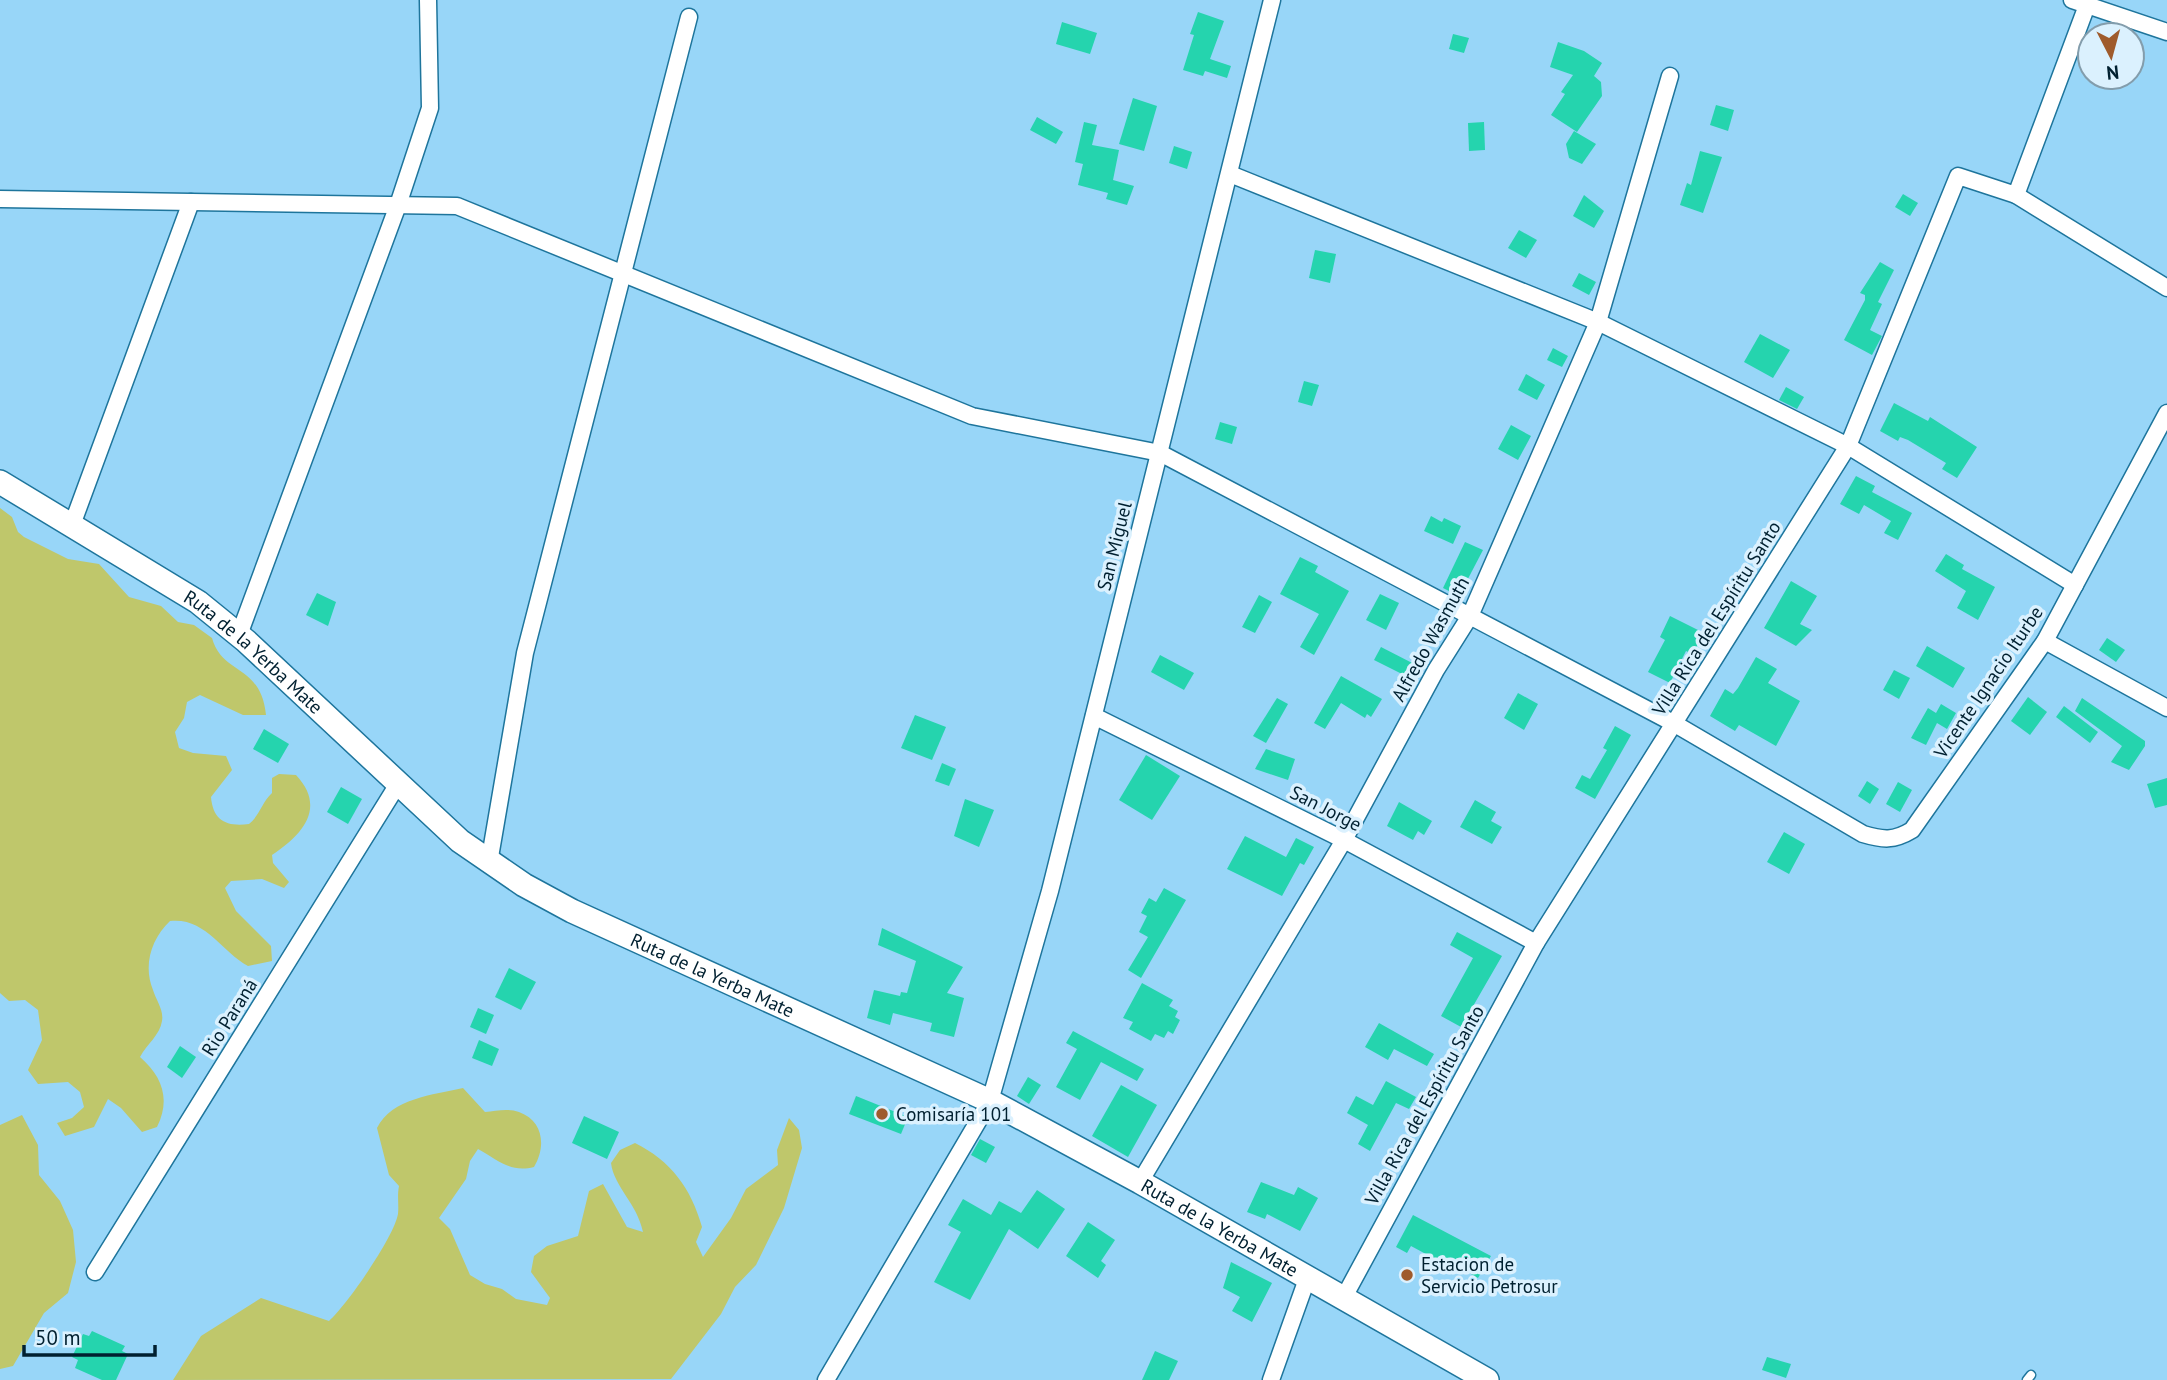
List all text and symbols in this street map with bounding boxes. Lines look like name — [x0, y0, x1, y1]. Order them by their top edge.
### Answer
north arrow — [2076, 21, 2146, 91]
text: N — [2105, 60, 2120, 85]
street label: San Miguel — [1091, 499, 1137, 593]
street label: Villa Rica del Espíritu Santo — [1646, 516, 1786, 720]
street label: Alfredo Wasmuth — [1386, 572, 1474, 706]
street label: Ruta de la Yerba Mate — [180, 584, 328, 719]
street label: Vicente Ignacio Iturbe — [1928, 601, 2048, 763]
street label: San Jorge — [1286, 780, 1366, 836]
street label: Ruta de la Yerba Mate — [627, 927, 798, 1022]
street label: Rio Paraná — [196, 974, 262, 1060]
street label: Villa Rica del Espíritu Santo — [1359, 1001, 1489, 1210]
place label: Comisaría 101 — [896, 1102, 1011, 1126]
marker: Comisaría 101 — [874, 1106, 890, 1122]
street label: Ruta de la Yerba Mate — [1137, 1173, 1303, 1282]
place label: Estacion de Servicio Petrosur — [1421, 1252, 1558, 1298]
marker: Estacion de Servicio Petrosur — [1399, 1267, 1415, 1283]
scale bar — [24, 1314, 156, 1358]
text: 50 m — [35, 1324, 81, 1351]

